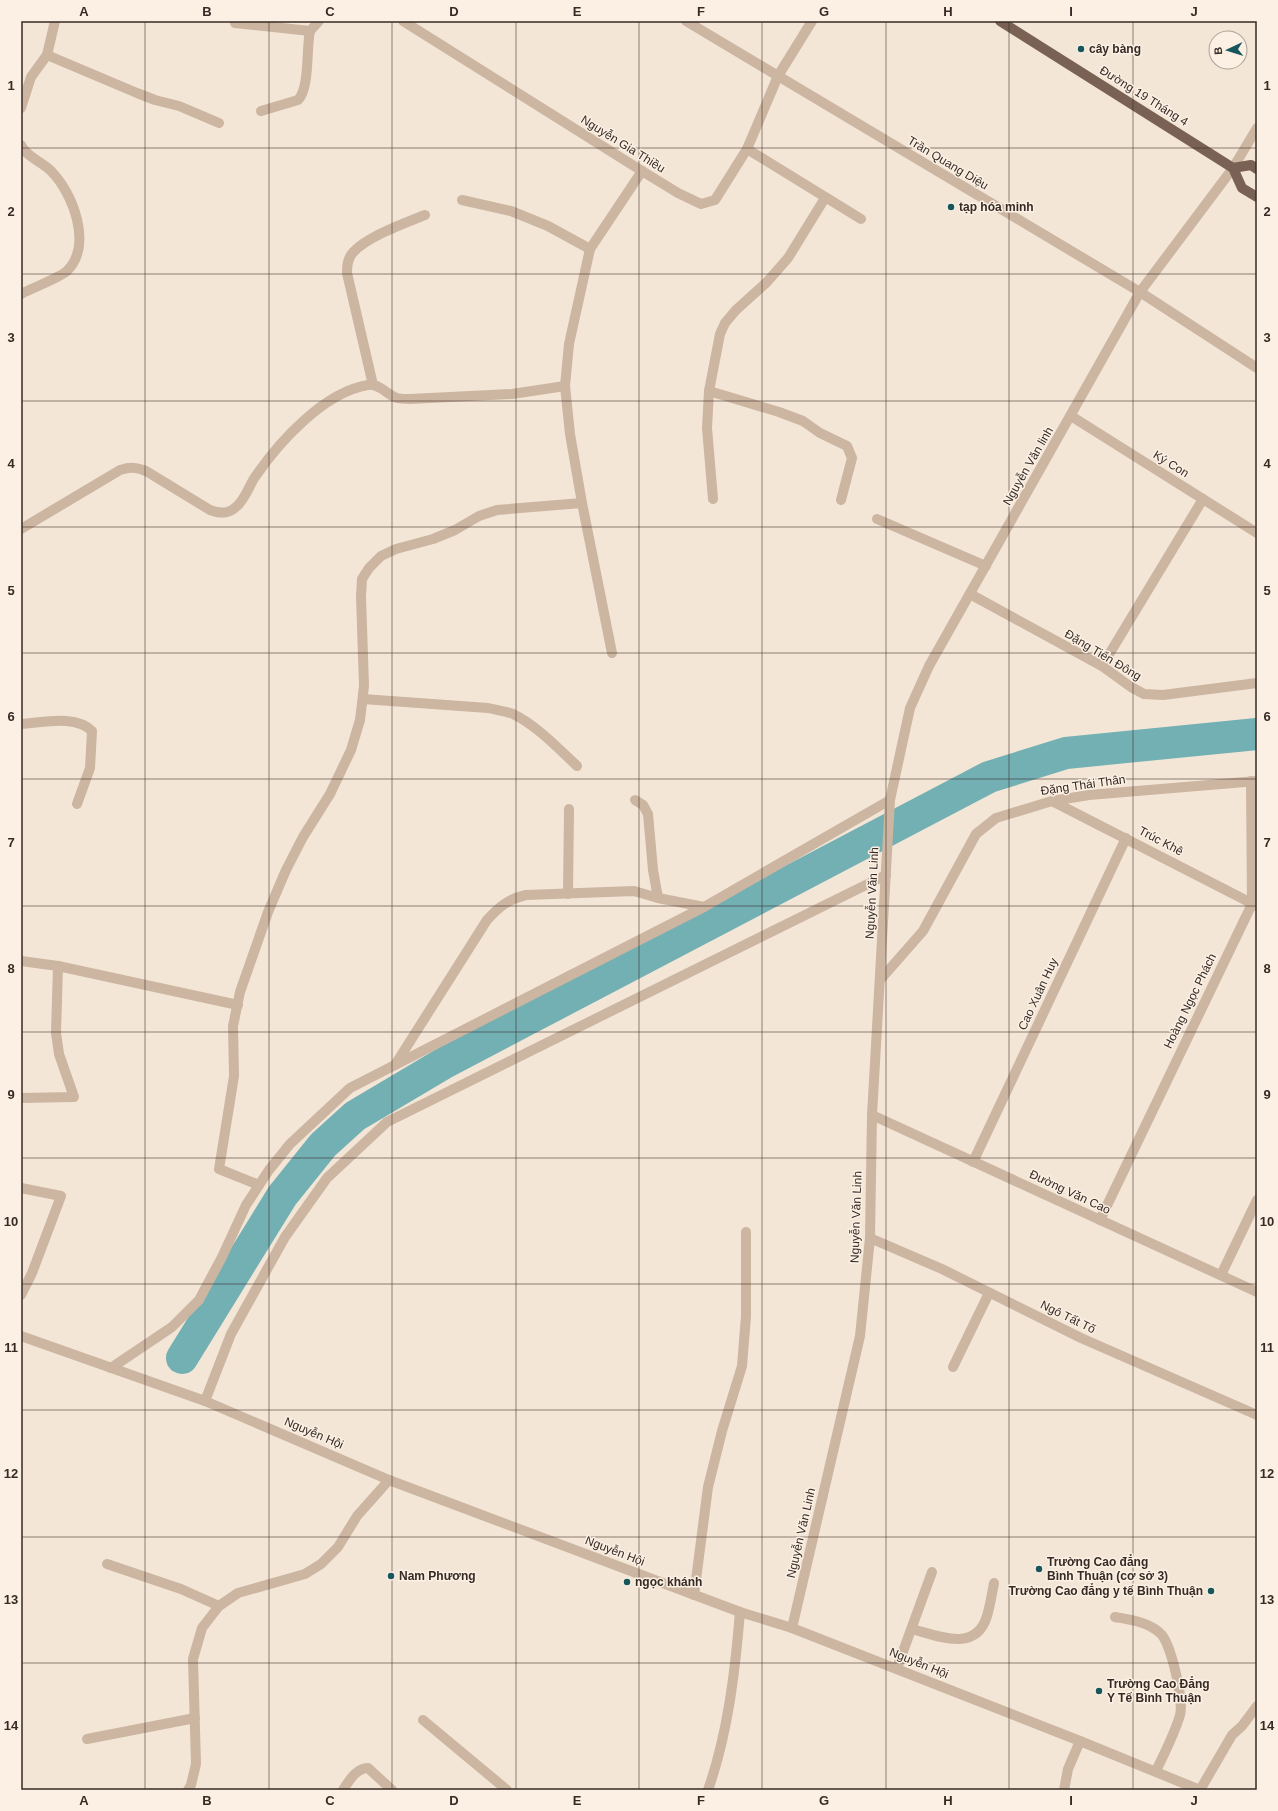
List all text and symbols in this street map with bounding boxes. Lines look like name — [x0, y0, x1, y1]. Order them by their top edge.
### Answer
text: A — [79, 4, 89, 19]
text: B — [202, 4, 212, 19]
text: C — [325, 4, 335, 19]
text: D — [449, 4, 459, 19]
text: E — [573, 4, 582, 19]
text: F — [697, 4, 705, 19]
text: G — [819, 4, 829, 19]
text: H — [943, 4, 953, 19]
text: I — [1069, 4, 1073, 19]
text: J — [1190, 4, 1198, 19]
north arrow — [1208, 30, 1248, 70]
place label: cây bàng — [1089, 42, 1141, 56]
marker: cây bàng — [1076, 44, 1086, 54]
text: B — [1212, 46, 1224, 55]
street label: Đường 19 Tháng 4 — [1097, 63, 1191, 129]
text: 1 — [7, 78, 15, 93]
text: 1 — [1263, 78, 1271, 93]
street label: Nguyễn Gia Thiều — [578, 112, 668, 176]
street label: Trần Quang Diệu — [905, 133, 991, 193]
place label: tạp hóa minh — [959, 200, 1034, 214]
marker: tạp hóa minh — [946, 202, 956, 212]
text: 2 — [7, 204, 15, 219]
text: 2 — [1263, 204, 1271, 219]
text: 3 — [7, 330, 15, 345]
text: 3 — [1263, 330, 1271, 345]
street label: Nguyễn Văn linh — [999, 424, 1056, 508]
street label: Ký Con — [1151, 448, 1191, 480]
text: 4 — [7, 456, 15, 471]
text: 4 — [1263, 456, 1271, 471]
text: 5 — [7, 583, 15, 598]
text: 5 — [1263, 583, 1271, 598]
street label: Đặng Tiến Đông — [1062, 627, 1144, 683]
text: 6 — [7, 709, 15, 724]
text: 6 — [1263, 709, 1271, 724]
street label: Đặng Thái Thân — [1040, 772, 1126, 798]
street label: Trúc Khê — [1136, 823, 1186, 859]
text: 7 — [7, 835, 15, 850]
text: 7 — [1263, 835, 1271, 850]
street label: Nguyễn Văn Linh — [862, 847, 881, 939]
street label: Hoàng Ngọc Phách — [1161, 951, 1219, 1051]
street label: Cao Xuân Huy — [1015, 956, 1061, 1032]
text: 8 — [7, 961, 15, 976]
text: 8 — [1263, 961, 1271, 976]
text: 9 — [7, 1087, 15, 1102]
text: 9 — [1263, 1087, 1271, 1102]
street label: Đường Văn Cao — [1027, 1167, 1113, 1217]
street label: Nguyễn Văn Linh — [846, 1171, 865, 1263]
text: 10 — [4, 1214, 18, 1229]
text: 10 — [1260, 1214, 1274, 1229]
street label: Ngô Tất Tố — [1038, 1298, 1098, 1336]
text: 11 — [4, 1340, 18, 1355]
text: 11 — [1260, 1340, 1274, 1355]
street label: Nguyễn Hội — [282, 1413, 346, 1452]
text: 12 — [4, 1466, 18, 1481]
text: 12 — [1260, 1466, 1274, 1481]
street label: Nguyễn Văn Linh — [783, 1486, 818, 1579]
street label: Nguyễn Hội — [583, 1532, 647, 1569]
place label: Trường Cao đẳng Bình Thuận (cơ sở 3) — [1047, 1554, 1168, 1583]
marker: Trường Cao đẳng Bình Thuận (cơ sở 3) — [1034, 1564, 1044, 1574]
place label: Nam Phương — [399, 1569, 476, 1583]
marker: Nam Phương — [386, 1571, 396, 1581]
place label: ngọc khánh — [635, 1575, 702, 1589]
marker: ngọc khánh — [622, 1577, 632, 1587]
place label: Trường Cao đẳng y tế Bình Thuận — [1008, 1583, 1203, 1598]
marker: Trường Cao đẳng y tế Bình Thuận — [1206, 1586, 1216, 1596]
text: 13 — [4, 1592, 18, 1607]
text: 13 — [1260, 1592, 1274, 1607]
street label: Nguyễn Hội — [887, 1644, 951, 1681]
place label: Trường Cao Đẳng Y Tế Bình Thuận — [1107, 1676, 1210, 1705]
marker: Trường Cao Đẳng Y Tế Bình Thuận — [1094, 1686, 1104, 1696]
text: 14 — [4, 1718, 19, 1733]
text: 14 — [1260, 1718, 1275, 1733]
text: A — [79, 1793, 89, 1808]
text: B — [202, 1793, 212, 1808]
text: C — [325, 1793, 335, 1808]
text: D — [449, 1793, 459, 1808]
text: E — [573, 1793, 582, 1808]
text: F — [697, 1793, 705, 1808]
text: G — [819, 1793, 829, 1808]
text: H — [943, 1793, 953, 1808]
text: I — [1069, 1793, 1073, 1808]
text: J — [1190, 1793, 1198, 1808]

